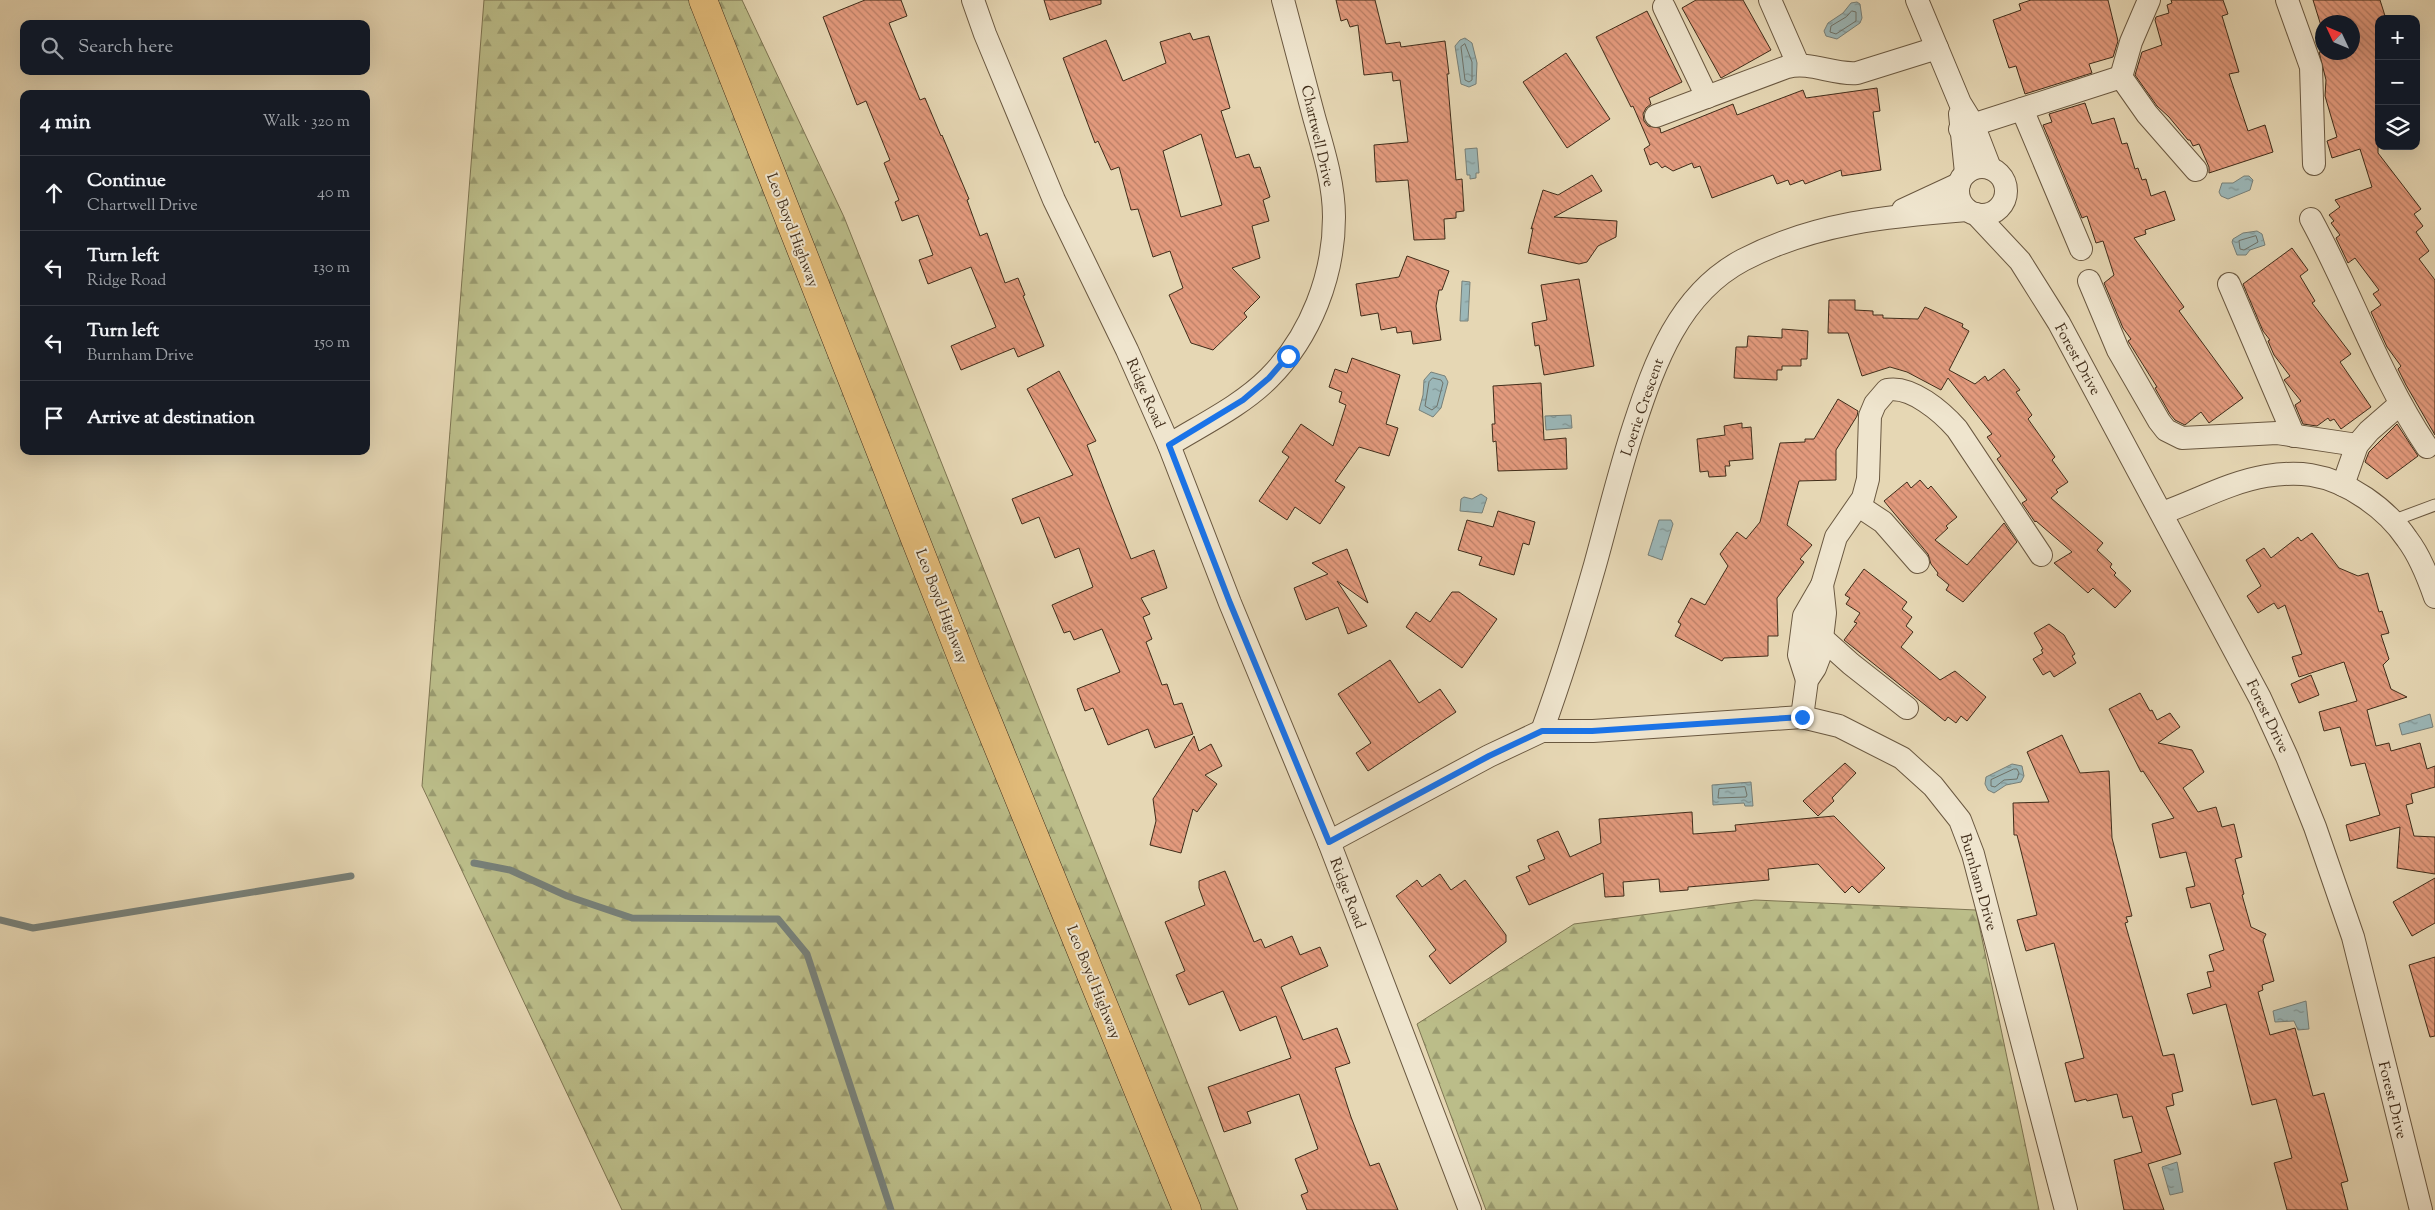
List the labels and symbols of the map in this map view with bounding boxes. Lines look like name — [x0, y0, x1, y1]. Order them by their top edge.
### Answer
north arrow — [2315, 15, 2360, 60]
street label: Chartwell Drive — [1295, 83, 1338, 189]
street label: Leo Boyd Highway — [760, 170, 823, 291]
street label: Forest Drive — [2048, 320, 2105, 399]
route start — [1277, 345, 1300, 368]
street label: Ridge Road — [1120, 355, 1170, 432]
street label: Loerie Crescent — [1617, 356, 1670, 459]
street label: Leo Boyd Highway — [909, 546, 972, 667]
street label: Forest Drive — [2240, 676, 2293, 757]
route end — [1791, 706, 1814, 729]
street label: Burnham Drive — [1954, 831, 2001, 933]
street label: Ridge Road — [1323, 855, 1370, 933]
street label: Leo Boyd Highway — [1060, 923, 1125, 1043]
street label: Forest Drive — [2372, 1059, 2411, 1141]

